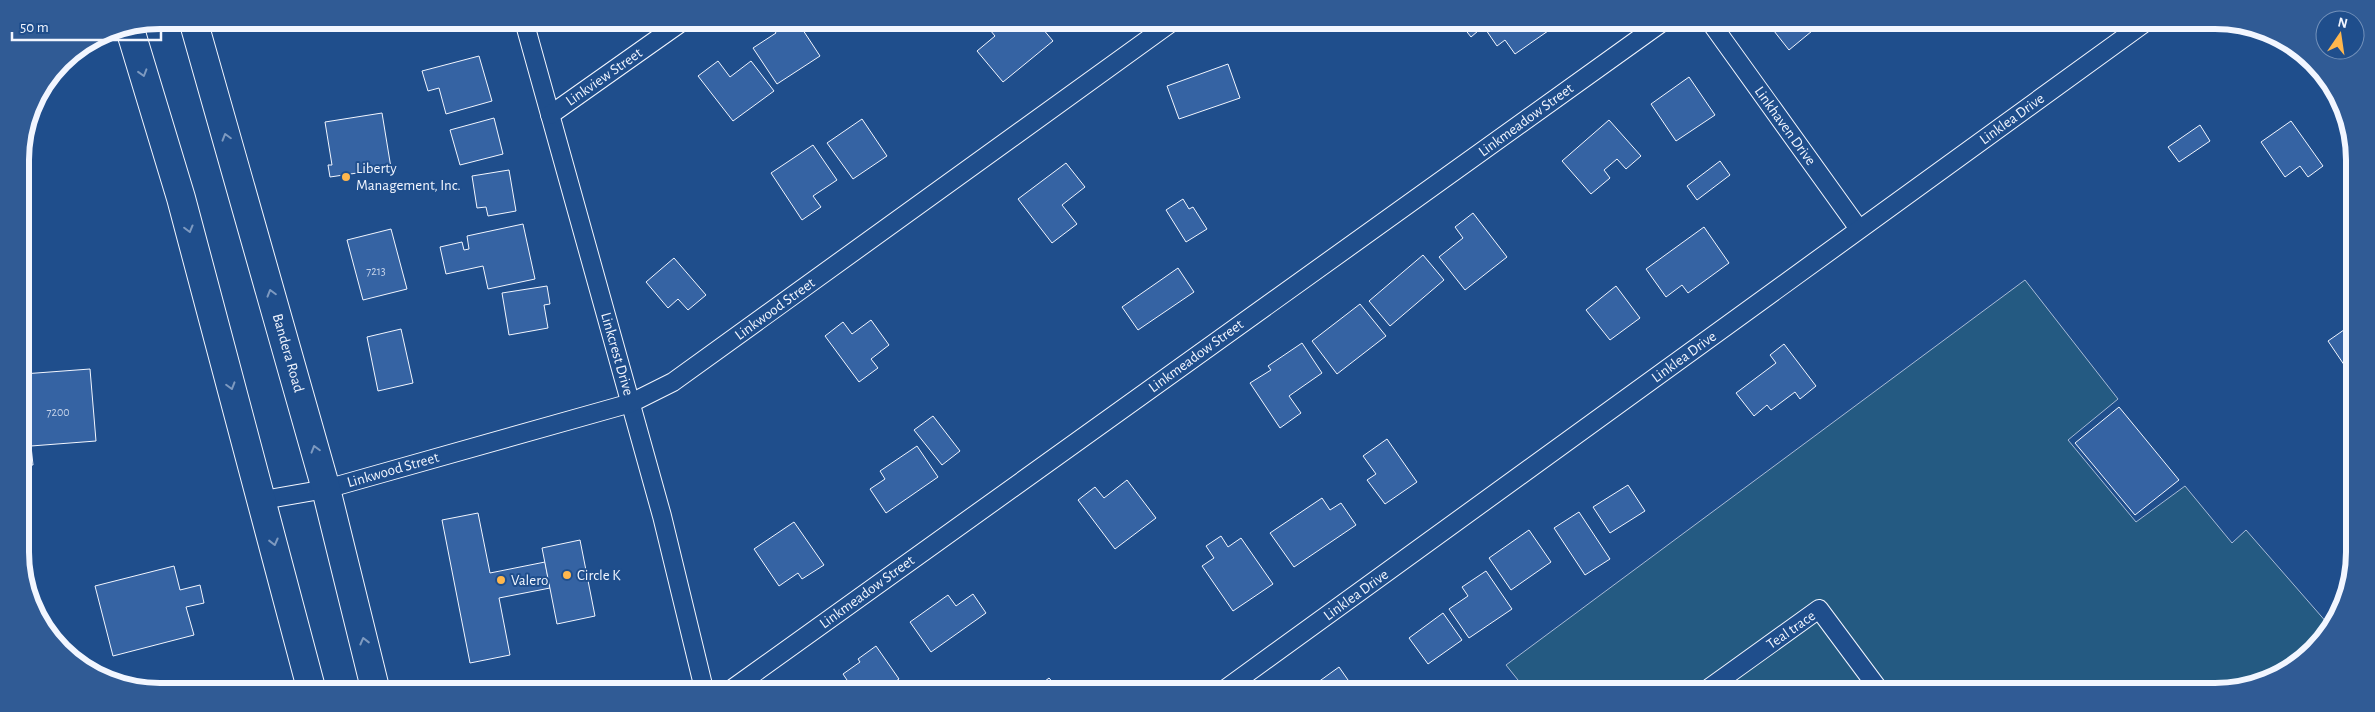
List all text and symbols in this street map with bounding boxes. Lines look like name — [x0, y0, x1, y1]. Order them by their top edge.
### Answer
scale bar — [12, 10, 161, 42]
north arrow — [2315, 10, 2365, 60]
text: N — [2336, 15, 2349, 31]
text: 50 m — [20, 20, 49, 35]
street label: Linkview Street — [563, 45, 645, 109]
one-way arrow — [137, 68, 147, 76]
street label: Linkmeadow Street — [1476, 81, 1576, 159]
street label: Linkhaven Drive — [1751, 84, 1819, 168]
street label: Linklea Drive — [1977, 91, 2047, 147]
one-way arrow — [221, 132, 232, 141]
place label: Liberty Management, Inc. — [356, 161, 461, 193]
marker: Liberty Management, Inc. — [340, 171, 352, 183]
one-way arrow — [183, 224, 194, 233]
house number: 7213 — [366, 265, 386, 277]
street label: Linkwood Street — [732, 275, 818, 343]
one-way arrow — [266, 289, 276, 297]
street label: Linkcrest Drive — [598, 311, 636, 397]
street label: Bandera Road — [270, 312, 306, 394]
street label: Linkmeadow Street — [1146, 317, 1246, 395]
street label: Linklea Drive — [1649, 329, 1719, 385]
one-way arrow — [225, 381, 236, 390]
house number: 7200 — [46, 406, 70, 418]
one-way arrow — [310, 446, 320, 454]
street label: Linkwood Street — [345, 450, 441, 490]
one-way arrow — [268, 538, 279, 547]
street label: Linkmeadow Street — [817, 553, 917, 631]
street label: Linklea Drive — [1321, 567, 1391, 623]
place label: Circle K — [577, 568, 621, 583]
marker: Circle K — [561, 569, 573, 581]
place label: Valero — [511, 573, 548, 588]
marker: Valero — [495, 574, 507, 586]
street label: Teal trace — [1764, 608, 1818, 652]
one-way arrow — [359, 636, 370, 645]

